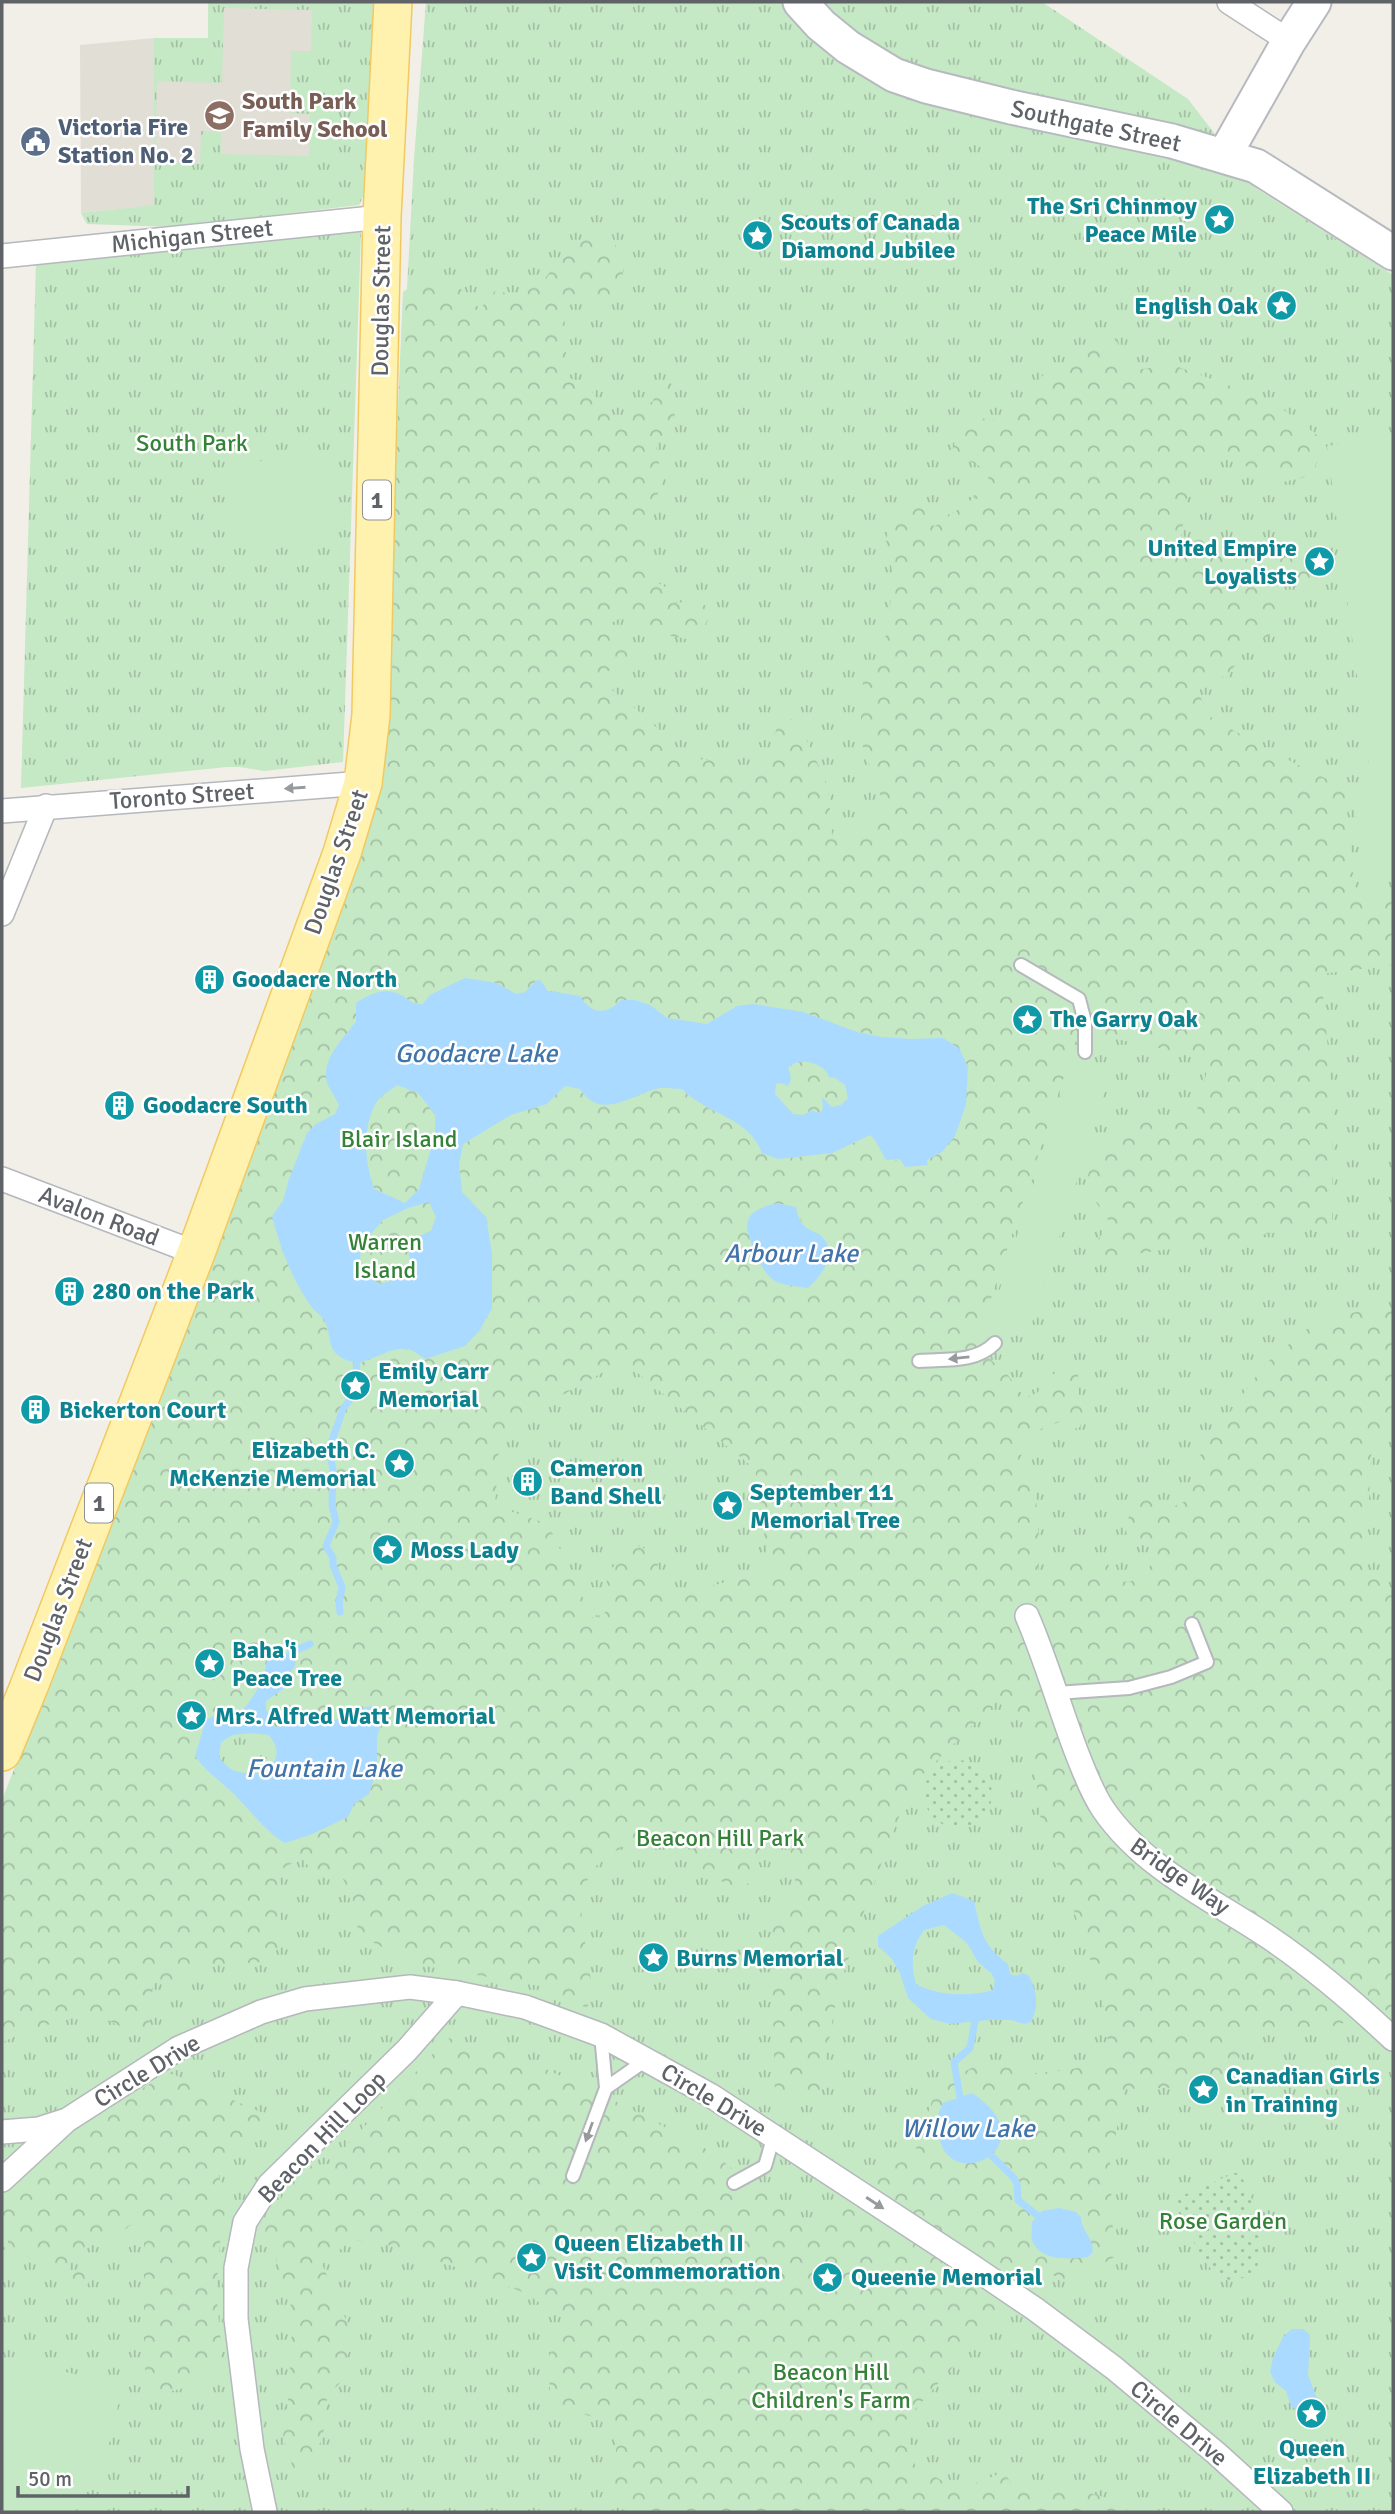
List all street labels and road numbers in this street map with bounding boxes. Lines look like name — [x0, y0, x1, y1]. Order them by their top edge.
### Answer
street label: Southgate Street — [1008, 93, 1184, 159]
street label: Michigan Street — [110, 213, 274, 259]
street label: Douglas Street — [365, 225, 397, 377]
road number: 1 — [363, 480, 391, 520]
street label: Toronto Street — [109, 776, 255, 816]
street label: Douglas Street — [297, 786, 375, 938]
street label: Avalon Road — [35, 1179, 163, 1253]
road number: 1 — [85, 1484, 113, 1522]
street label: Douglas Street — [17, 1534, 99, 1686]
street label: Bridge Way — [1124, 1831, 1236, 1921]
street label: Circle Drive — [89, 2028, 205, 2114]
street label: Circle Drive — [656, 2057, 772, 2143]
street label: Beacon Hill Loop — [251, 2065, 393, 2209]
street label: Circle Drive — [1124, 2373, 1234, 2473]

